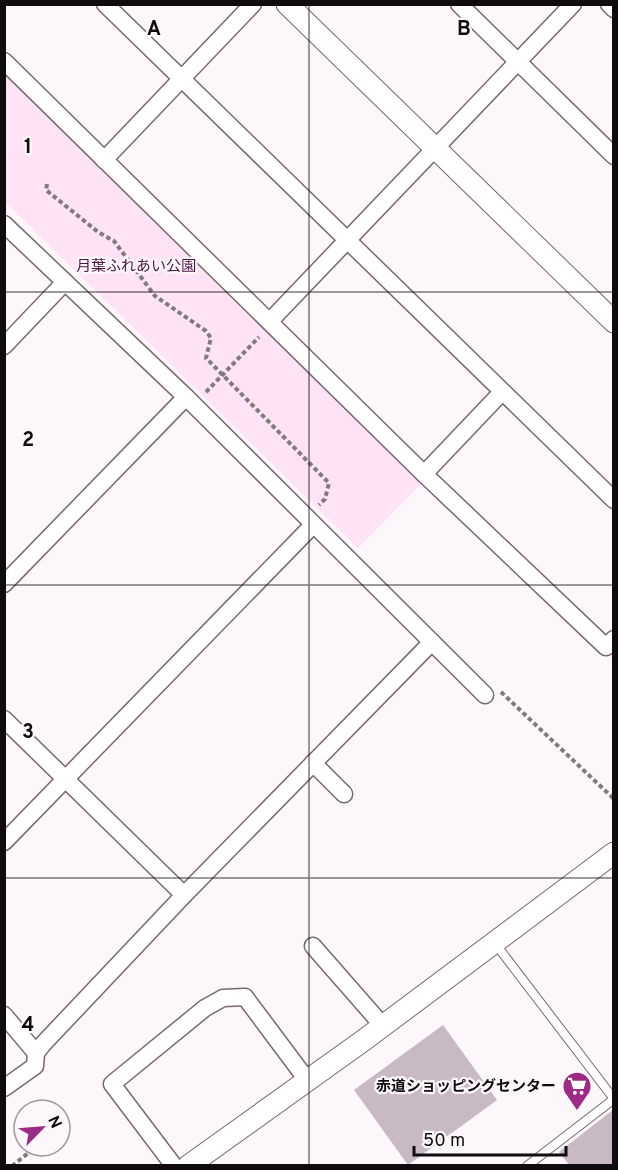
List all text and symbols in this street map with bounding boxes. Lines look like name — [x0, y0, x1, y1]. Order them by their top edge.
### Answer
text: A — [147, 17, 161, 43]
text: B — [457, 17, 471, 43]
text: 1 — [24, 135, 32, 161]
park label: 月葉ふれあい公園 — [76, 258, 196, 277]
text: 2 — [22, 428, 34, 454]
text: 3 — [22, 720, 34, 746]
text: 4 — [22, 1013, 34, 1039]
supermarket icon: 赤道ショッピングセンター — [561, 1070, 593, 1112]
place label: 赤道ショッピングセンター — [376, 1078, 556, 1097]
north arrow — [12, 1098, 72, 1158]
text: N — [42, 1113, 65, 1132]
scale bar — [414, 1119, 566, 1157]
text: 50 m — [423, 1130, 465, 1153]

